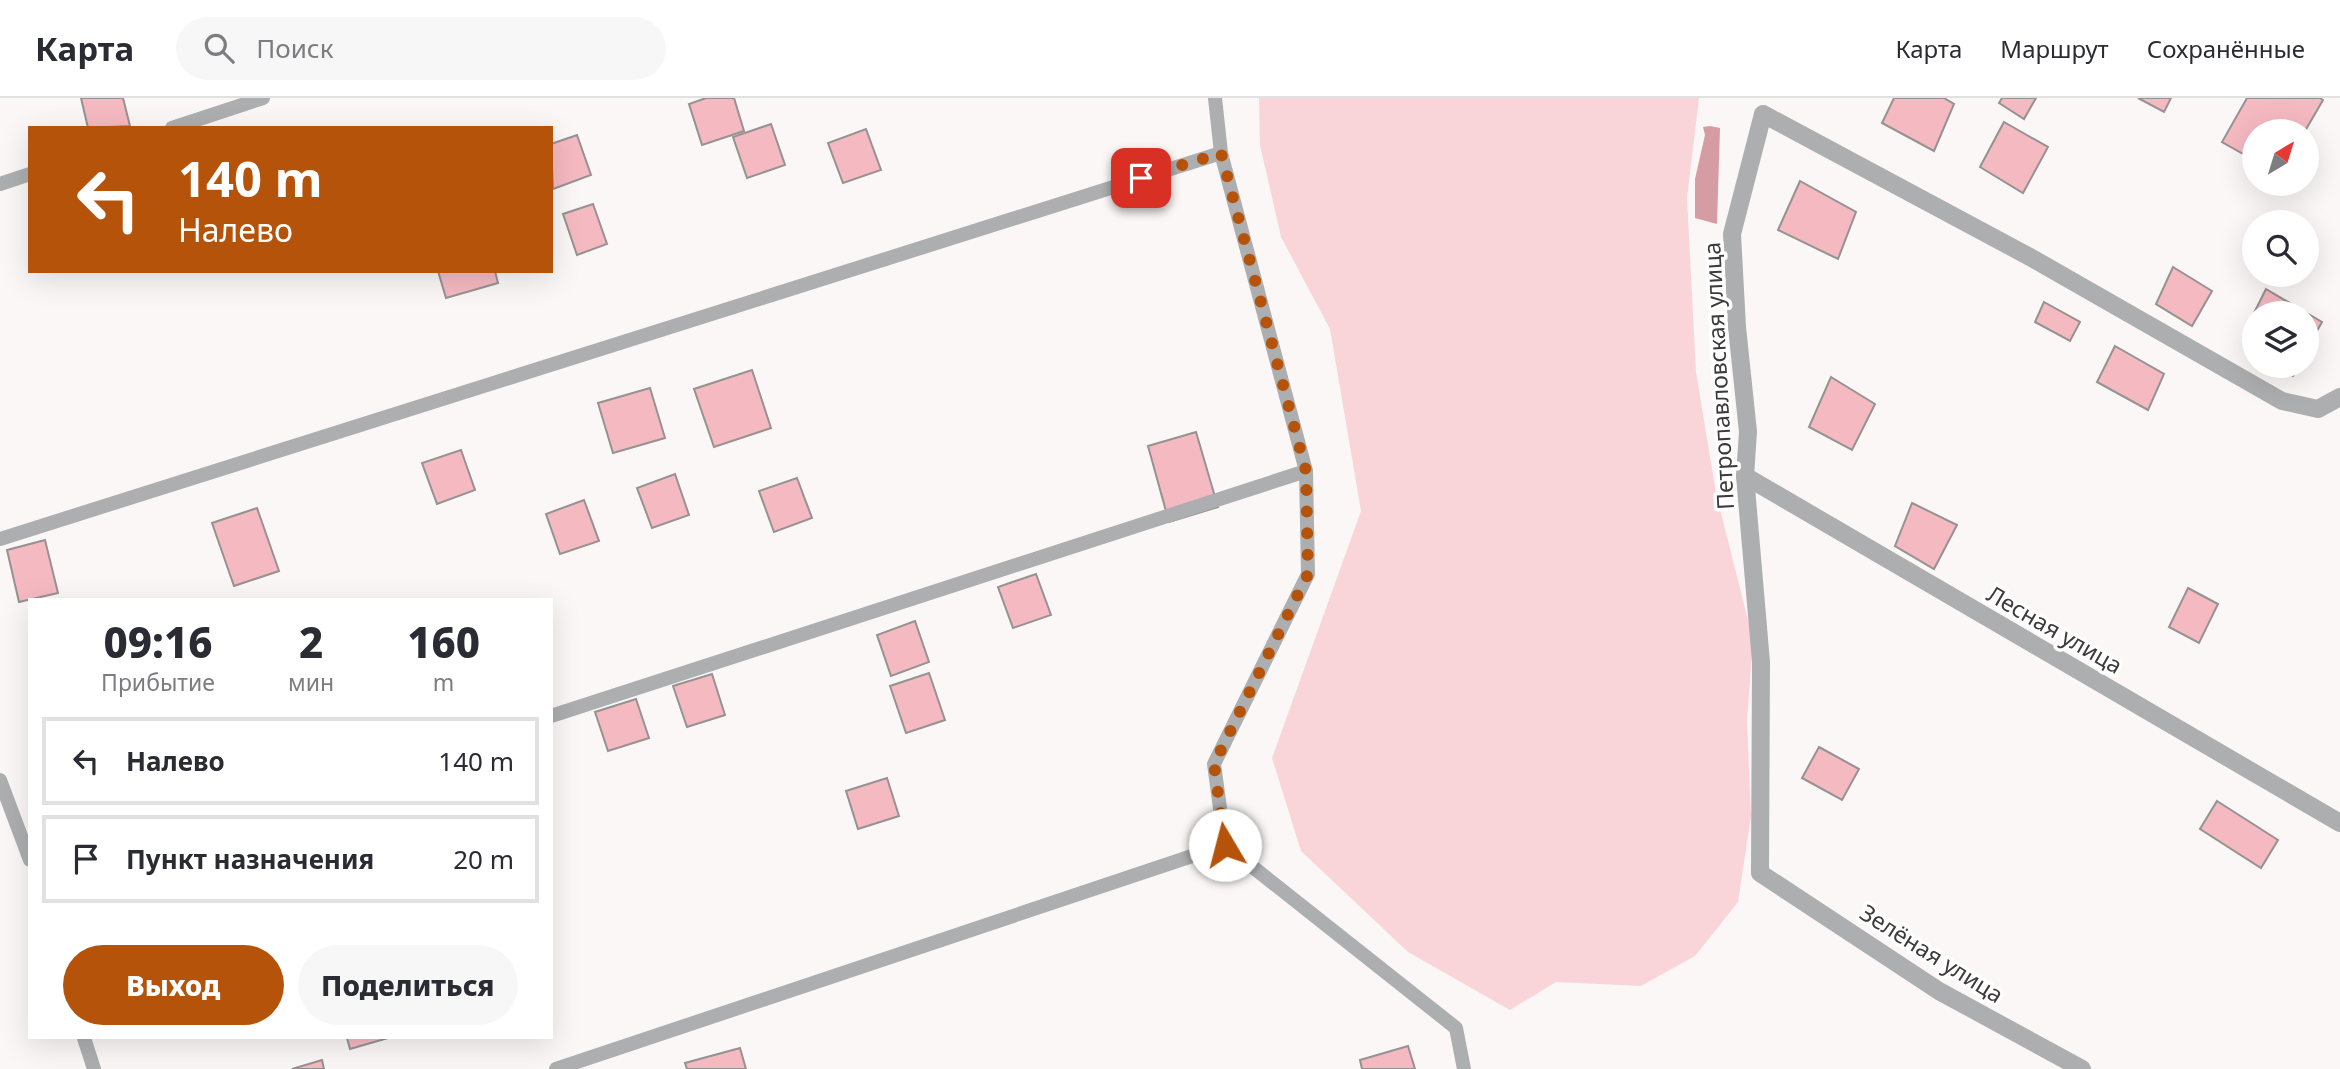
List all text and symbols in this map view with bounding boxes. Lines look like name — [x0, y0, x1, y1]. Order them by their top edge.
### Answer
search box — [176, 17, 666, 80]
text: Карта — [35, 26, 134, 71]
icon: search — [200, 29, 238, 67]
text: Поиск — [256, 30, 333, 66]
text: Карта — [1895, 32, 1962, 65]
text: Маршрут — [2000, 32, 2109, 65]
text: Сохранённые — [2147, 32, 2305, 65]
north arrow — [2242, 119, 2319, 196]
map controls — [2242, 119, 2319, 378]
text: 140 m — [178, 145, 323, 211]
pin — [1111, 148, 1171, 208]
icon: left — [63, 154, 154, 245]
icon: arrive — [1122, 159, 1160, 197]
text: Налево — [178, 208, 293, 251]
button: search — [2242, 210, 2319, 287]
street label: Петропавловская улица — [1695, 241, 1741, 511]
button: layers — [2242, 301, 2319, 378]
street label: Лесная улица — [1981, 577, 2129, 681]
text: 09:16 — [103, 613, 213, 670]
text: 2 — [299, 613, 323, 670]
text: 160 — [407, 613, 480, 670]
text: Прибытие — [101, 666, 215, 698]
text: мин — [288, 666, 334, 698]
text: m — [433, 666, 454, 698]
icon: left — [67, 742, 105, 780]
text: Налево — [126, 743, 225, 779]
text: 140 m — [438, 743, 514, 779]
position arrow — [1188, 808, 1262, 882]
icon: arrive — [67, 840, 105, 878]
text: Пункт назначения — [126, 841, 374, 877]
text: 20 m — [453, 841, 514, 877]
street label: Зелёная улица — [1854, 896, 2010, 1010]
button: Выход — [63, 945, 284, 1025]
button: Поделиться — [298, 945, 518, 1025]

